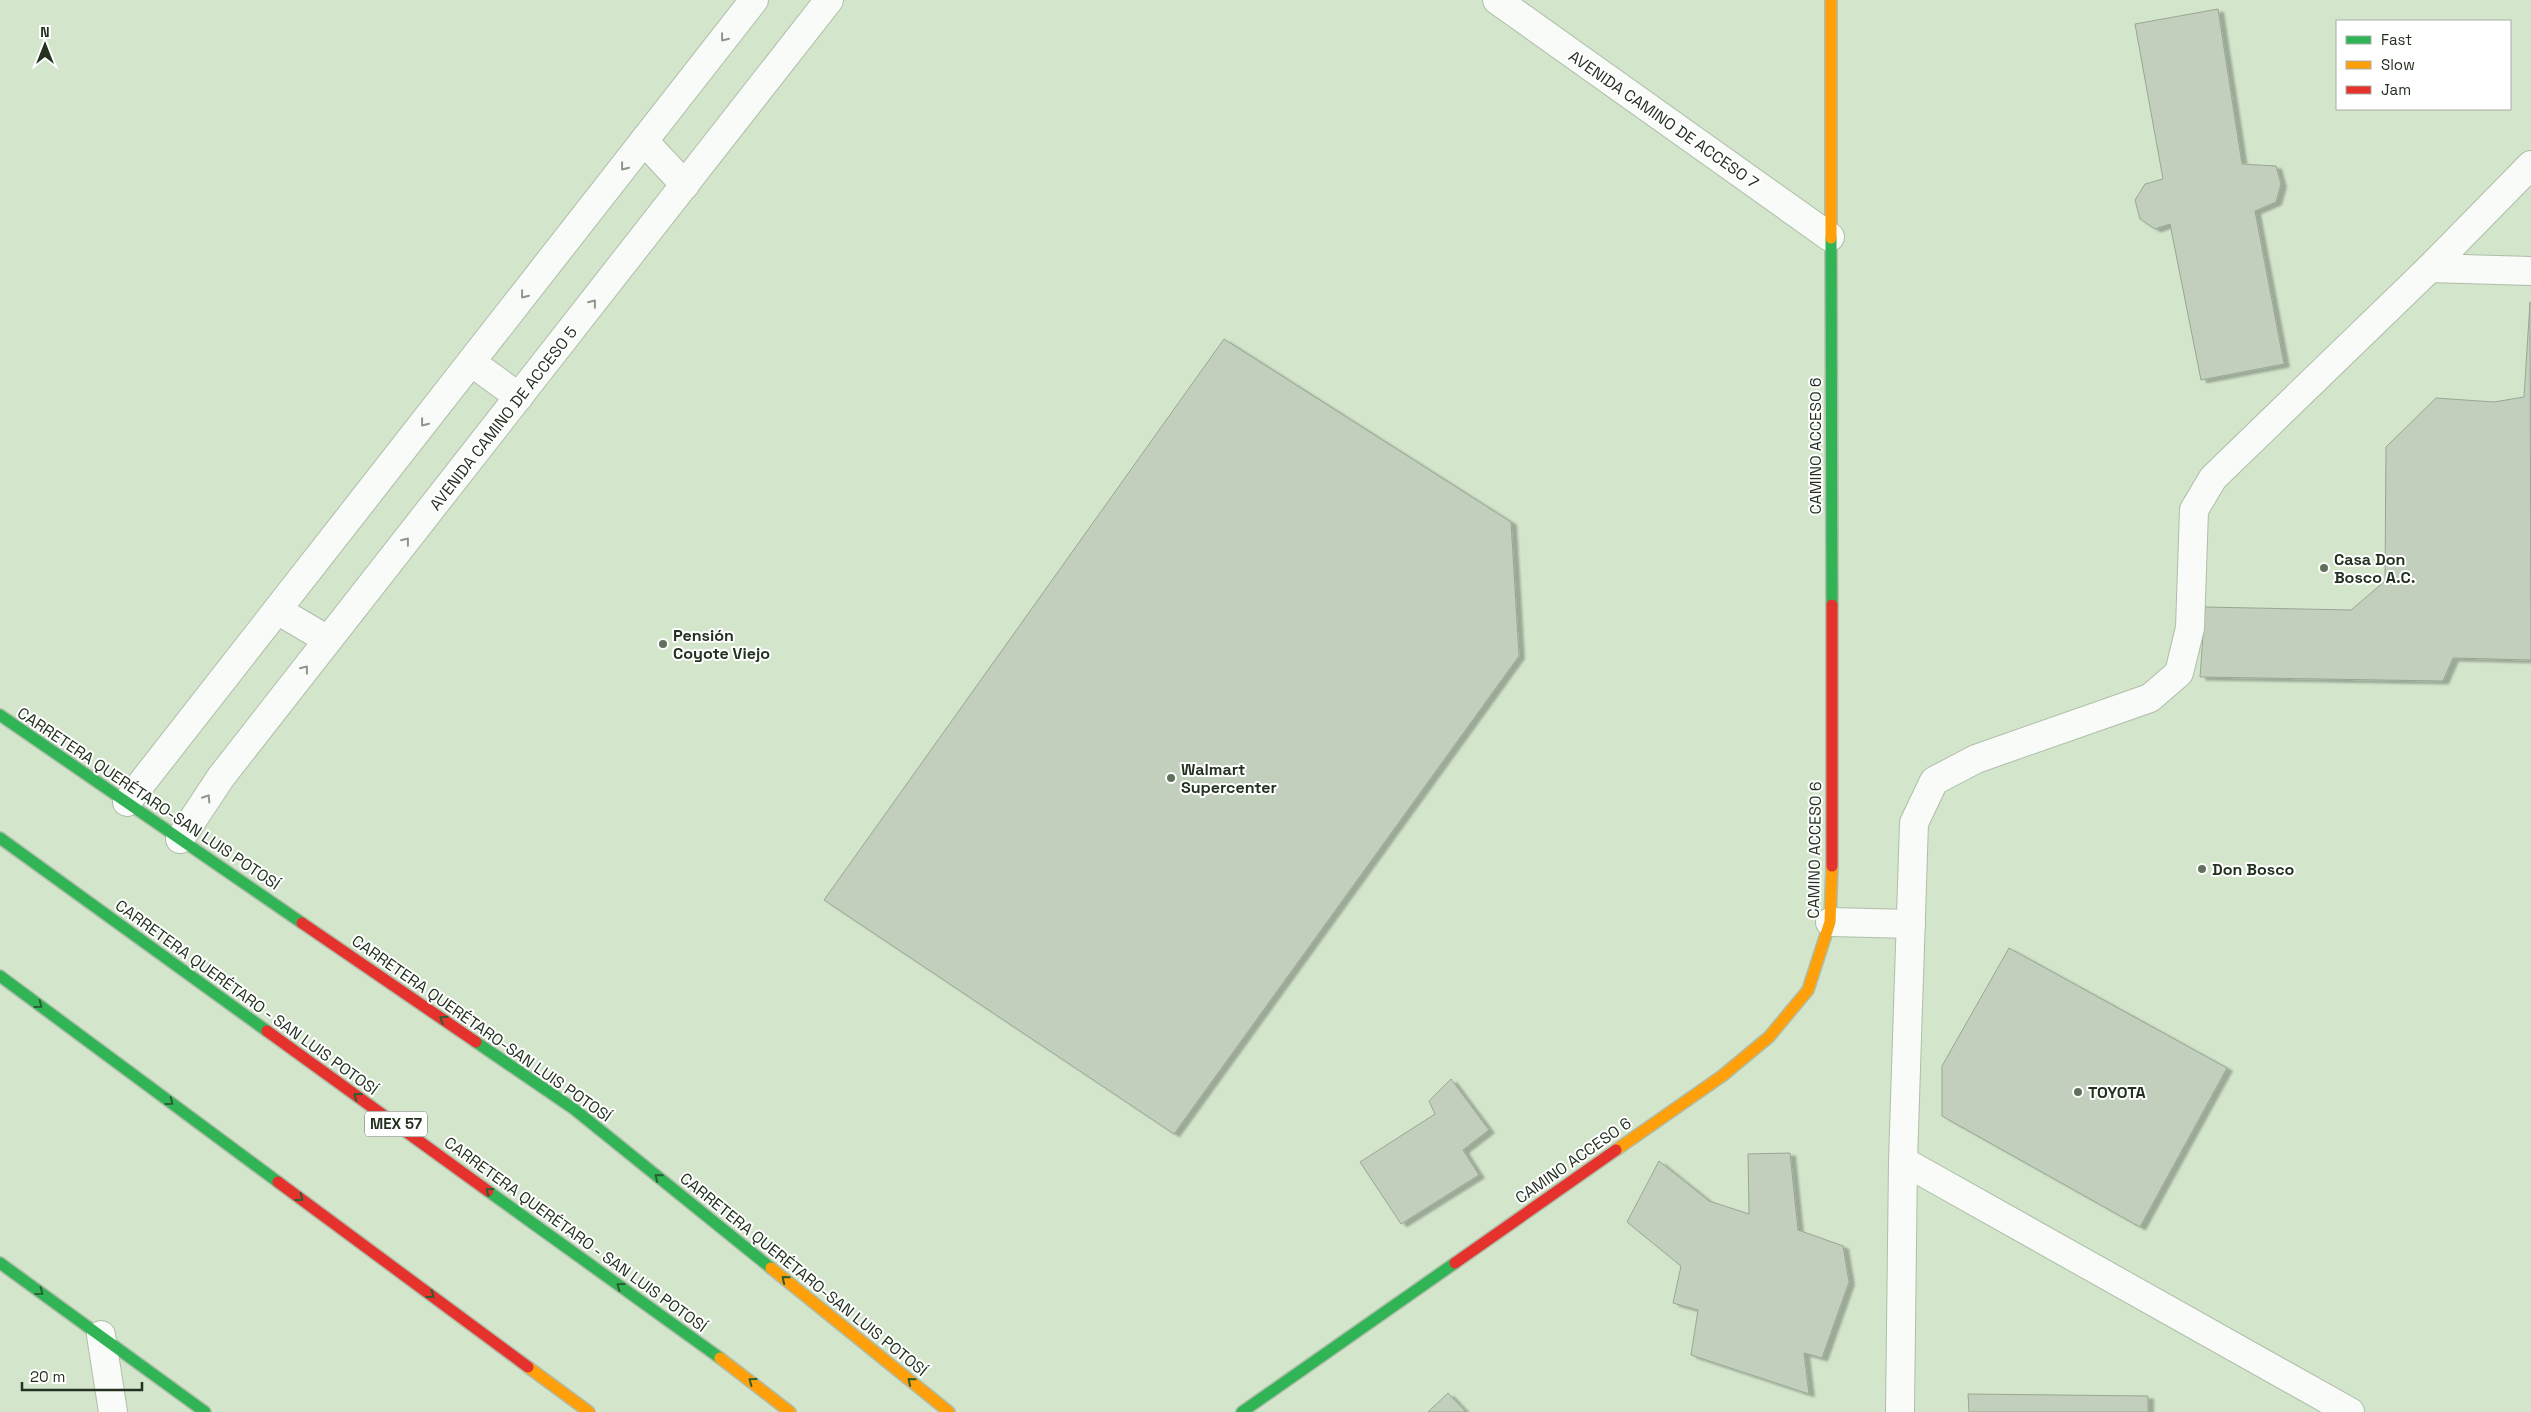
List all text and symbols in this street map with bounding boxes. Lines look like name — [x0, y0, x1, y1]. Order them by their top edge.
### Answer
north arrow — [20, 20, 70, 70]
legend — [2336, 20, 2511, 110]
text: N — [40, 23, 50, 41]
text: Fast — [2381, 30, 2412, 49]
one-way arrow — [721, 33, 730, 42]
street label: AVENIDA CAMINO DE ACCESO 7 — [1565, 46, 1763, 193]
text: Slow — [2381, 55, 2415, 74]
text: Jam — [2381, 80, 2411, 99]
one-way arrow — [621, 161, 630, 171]
one-way arrow — [520, 289, 529, 298]
one-way arrow — [587, 300, 596, 309]
street label: AVENIDA CAMINO DE ACCESO 5 — [425, 322, 582, 515]
street label: CAMINO ACCESO 6 — [1805, 377, 1826, 515]
one-way arrow — [420, 417, 429, 426]
one-way arrow — [400, 538, 408, 547]
place label: Casa Don Bosco A.C. — [2334, 549, 2416, 588]
marker: Casa Don Bosco A.C. — [2318, 562, 2330, 574]
place label: Pensión Coyote Viejo — [673, 625, 770, 664]
marker: Pensión Coyote Viejo — [657, 638, 669, 650]
one-way arrow — [300, 666, 308, 675]
street label: CARRETERA QUERÉTARO-SAN LUIS POTOSÍ — [13, 702, 284, 895]
place label: Walmart Supercenter — [1181, 759, 1277, 798]
marker: Walmart Supercenter — [1165, 772, 1177, 784]
street label: CAMINO ACCESO 6 — [1803, 781, 1826, 919]
one-way arrow — [201, 794, 210, 804]
place label: Don Bosco — [2212, 859, 2295, 880]
marker: Don Bosco — [2196, 863, 2208, 875]
street label: CARRETERA QUERÉTARO - SAN LUIS POTOSÍ — [111, 895, 382, 1100]
street label: CARRETERA QUERÉTARO-SAN LUIS POTOSÍ — [348, 930, 616, 1127]
one-way arrow — [33, 999, 43, 1008]
one-way arrow — [439, 1016, 448, 1025]
place label: TOYOTA — [2088, 1082, 2146, 1103]
marker: TOYOTA — [2072, 1086, 2084, 1098]
one-way arrow — [353, 1093, 363, 1102]
one-way arrow — [164, 1096, 174, 1105]
road number: MEX 57 — [365, 1112, 427, 1136]
street label: CAMINO ACCESO 6 — [1511, 1112, 1635, 1208]
street label: CARRETERA QUERÉTARO - SAN LUIS POTOSÍ — [440, 1132, 711, 1337]
street label: CARRETERA QUERÉTARO-SAN LUIS POTOSÍ — [676, 1168, 932, 1381]
one-way arrow — [655, 1175, 664, 1183]
one-way arrow — [485, 1188, 495, 1197]
one-way arrow — [295, 1192, 304, 1202]
one-way arrow — [781, 1276, 790, 1285]
one-way arrow — [617, 1283, 626, 1292]
one-way arrow — [34, 1286, 43, 1294]
one-way arrow — [425, 1289, 435, 1298]
scale bar — [22, 1360, 142, 1392]
text: 20 m — [30, 1367, 65, 1386]
one-way arrow — [748, 1378, 758, 1387]
one-way arrow — [908, 1379, 917, 1387]

